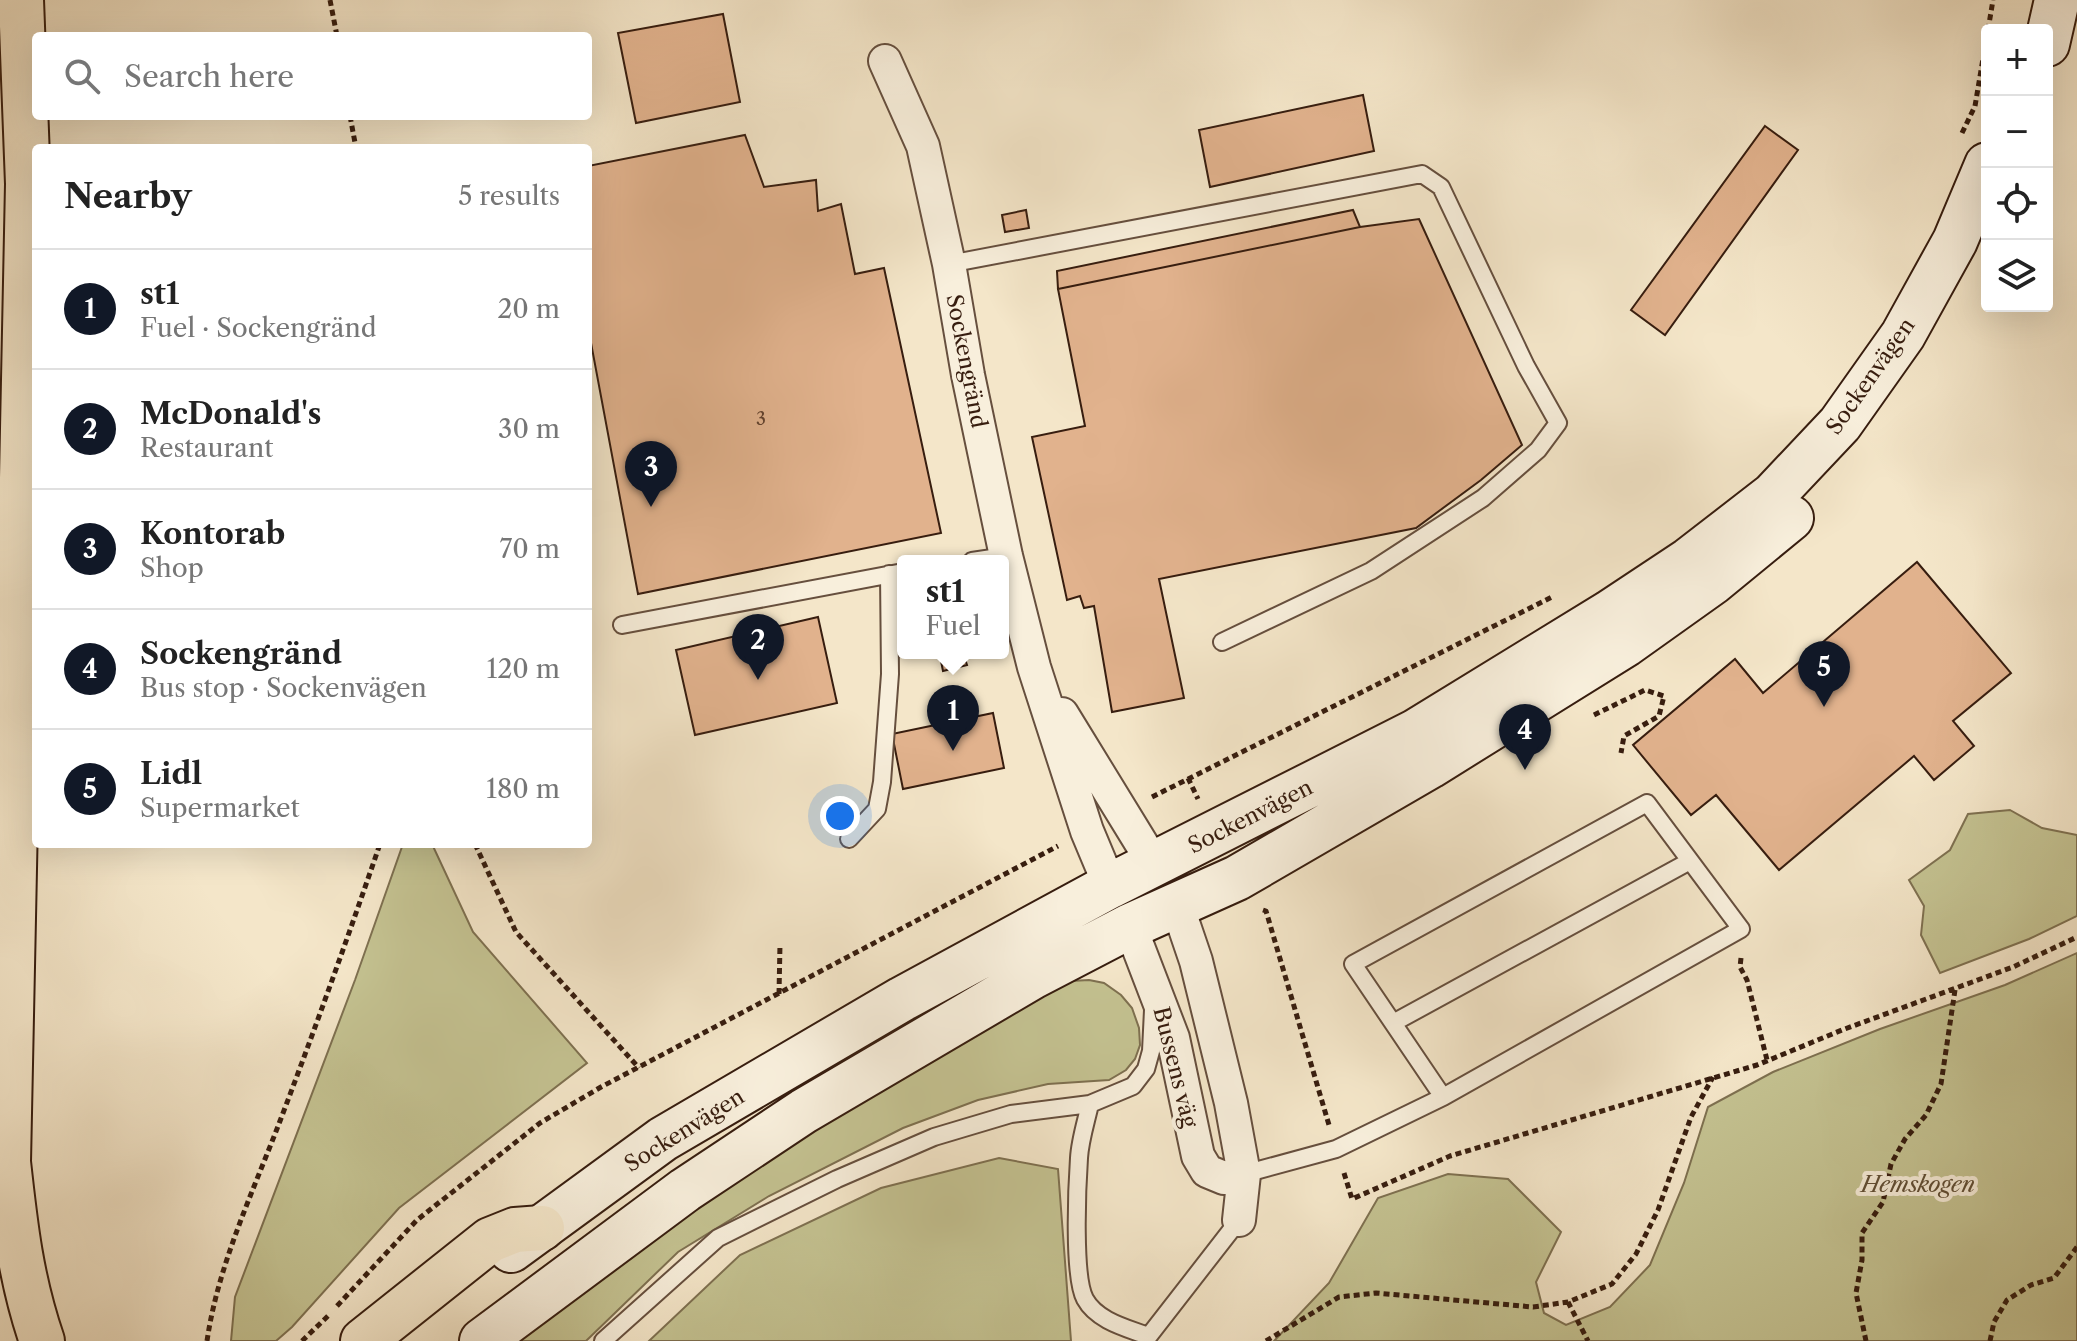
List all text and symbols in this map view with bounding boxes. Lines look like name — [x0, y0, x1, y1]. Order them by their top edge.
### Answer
map controls — [1981, 24, 2053, 312]
button: + — [1981, 24, 2053, 96]
search box — [32, 32, 592, 120]
icon: search — [60, 54, 104, 98]
text: Search here — [124, 58, 294, 95]
button: − — [1981, 96, 2053, 168]
button: locate — [1981, 168, 2053, 240]
text: Nearby — [64, 175, 192, 217]
text: 5 results — [458, 180, 560, 212]
button: layers — [1981, 240, 2053, 312]
text: st1 — [140, 275, 179, 312]
street label: Sockengränd — [940, 292, 993, 430]
text: 1 — [84, 293, 96, 325]
text: 20 m — [497, 293, 560, 325]
text: Fuel · Sockengränd — [140, 312, 377, 344]
street label: Sockenvägen — [1820, 313, 1921, 440]
text: McDonald's — [140, 395, 321, 432]
house number: 3 — [756, 408, 766, 430]
text: 2 — [82, 413, 98, 445]
text: 30 m — [498, 413, 560, 445]
text: Restaurant — [140, 432, 274, 464]
pin: 3 — [625, 441, 677, 507]
text: Kontorab — [140, 515, 285, 552]
text: 3 — [83, 533, 97, 565]
text: 70 m — [500, 533, 560, 565]
text: Shop — [140, 552, 204, 584]
popup — [897, 555, 1009, 659]
text: st1 — [925, 573, 965, 610]
text: Fuel — [925, 610, 981, 642]
pin: 2 — [732, 614, 784, 680]
text: Sockengränd — [140, 635, 342, 672]
pin: 5 — [1798, 641, 1850, 707]
text: 4 — [82, 653, 98, 685]
text: 120 m — [486, 653, 560, 685]
text: Bus stop · Sockenvägen — [140, 672, 427, 704]
pin: 1 — [927, 685, 979, 751]
pin: 4 — [1499, 704, 1551, 770]
text: Lidl — [140, 755, 202, 792]
text: 5 — [83, 773, 97, 805]
text: 180 m — [486, 773, 560, 805]
street label: Sockenvägen — [1183, 773, 1317, 859]
text: Supermarket — [140, 792, 300, 824]
your location — [820, 796, 860, 836]
street label: Bussens väg — [1147, 1004, 1204, 1131]
street label: Sockenvägen — [619, 1083, 749, 1178]
park label: Hemskogen — [1859, 1171, 1975, 1198]

